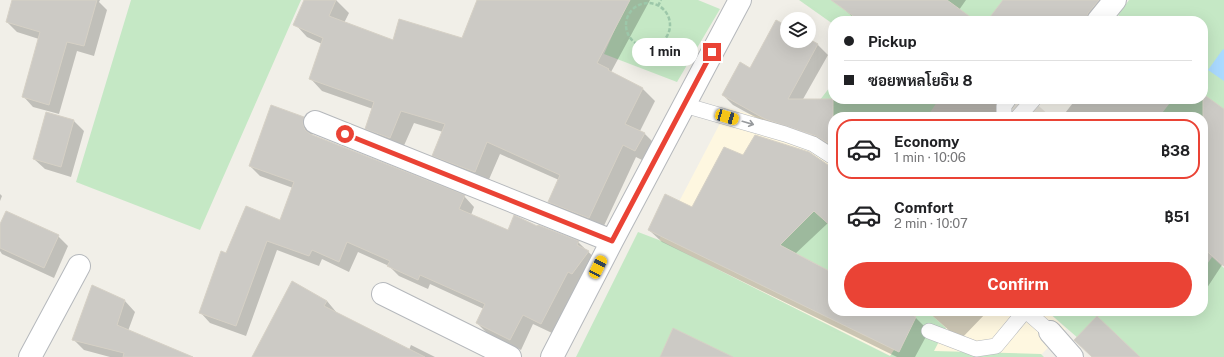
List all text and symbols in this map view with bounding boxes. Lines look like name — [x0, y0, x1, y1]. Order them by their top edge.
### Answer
map controls — [780, 12, 816, 48]
button: layers — [780, 12, 816, 48]
text: Pickup — [868, 33, 917, 50]
callout: 1 min — [632, 38, 698, 66]
route end — [703, 43, 721, 61]
text: 1 min — [649, 44, 681, 59]
text: ซอยพหลโยธิน 8 — [868, 72, 972, 89]
car — [714, 108, 740, 126]
one-way arrow — [742, 120, 755, 127]
route start — [336, 125, 354, 143]
icon: car — [846, 131, 882, 167]
text: Economy — [894, 133, 959, 150]
text: ฿38 — [1161, 142, 1190, 159]
text: 1 min · 10:06 — [894, 150, 966, 165]
icon: car — [846, 197, 882, 233]
text: Comfort — [894, 199, 954, 216]
text: ฿51 — [1164, 208, 1190, 225]
text: 2 min · 10:07 — [894, 216, 968, 231]
car — [587, 254, 609, 280]
button: Confirm — [844, 262, 1192, 308]

